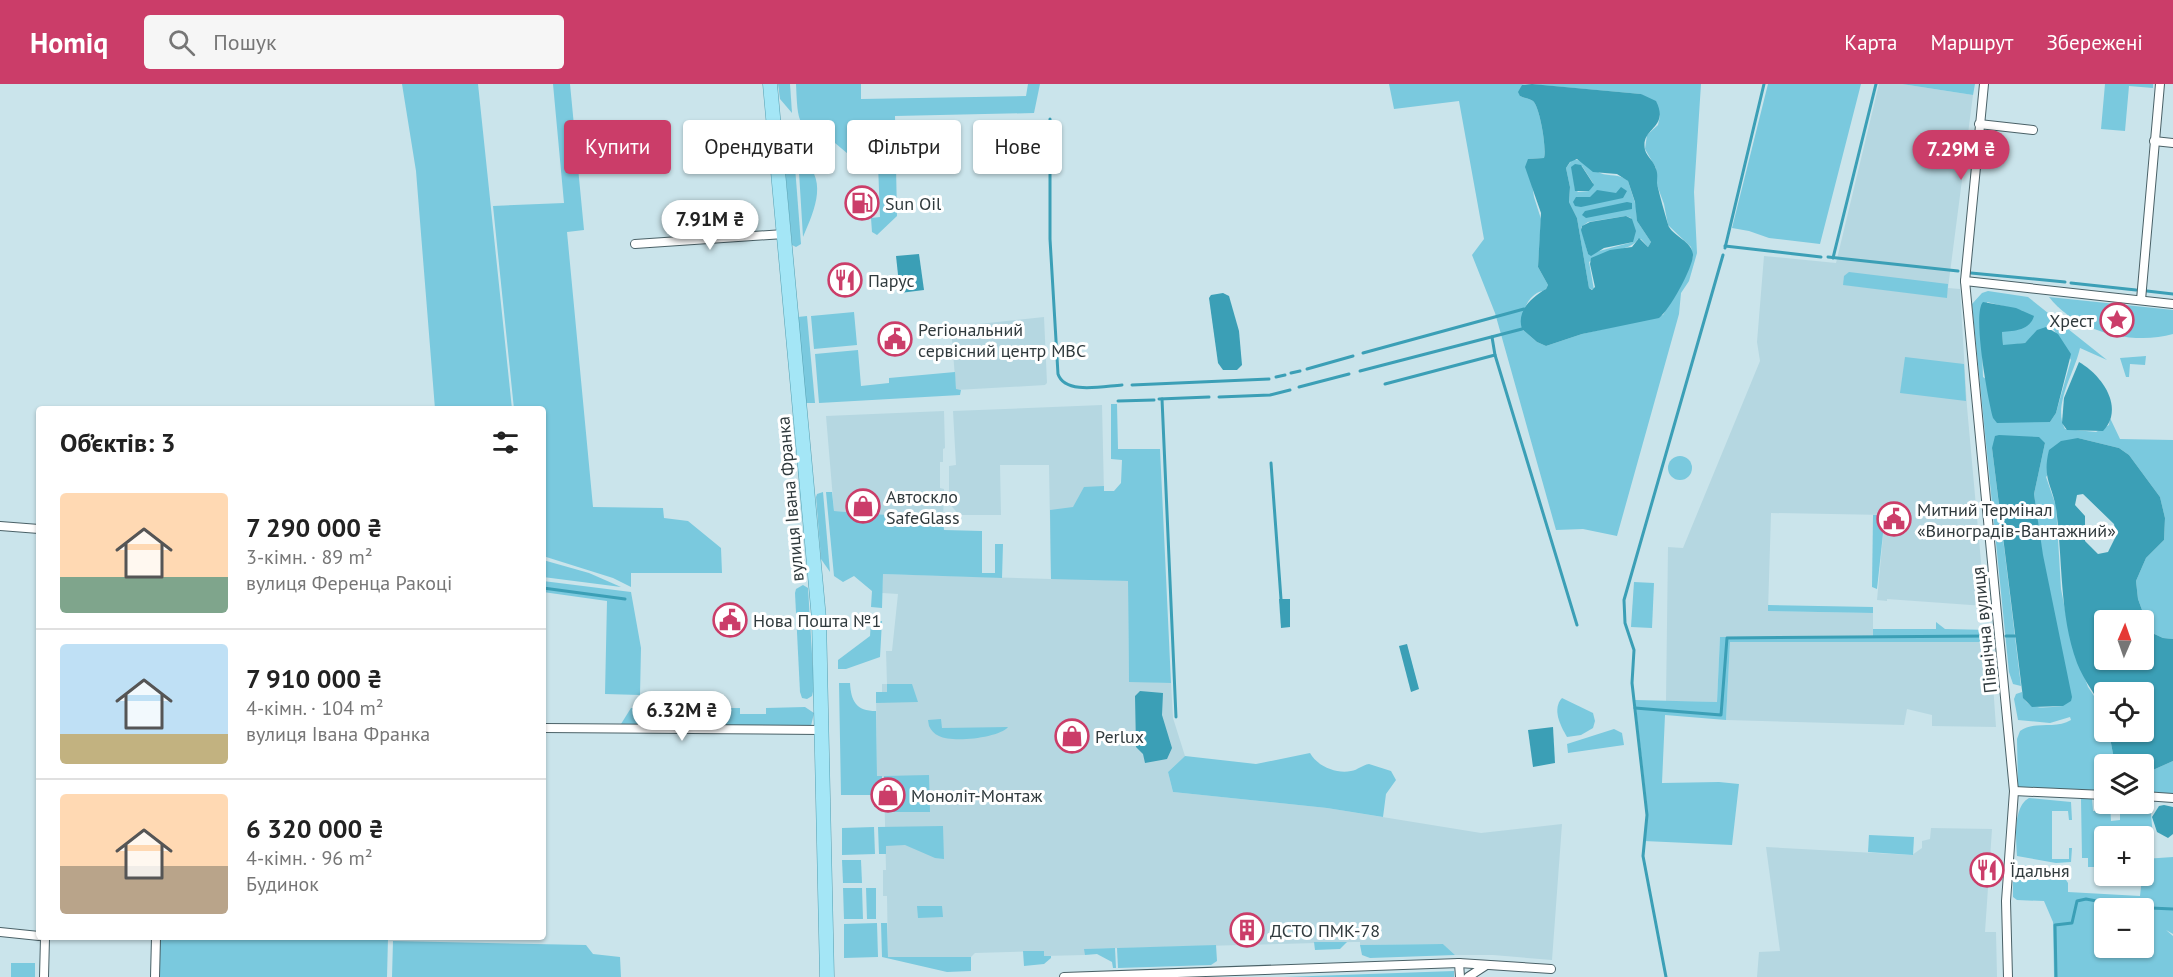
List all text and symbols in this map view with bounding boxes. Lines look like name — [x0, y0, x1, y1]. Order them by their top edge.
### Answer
search box — [144, 15, 564, 69]
text: Homiq — [30, 24, 108, 61]
icon: search — [165, 26, 198, 59]
text: Пошук — [213, 28, 277, 56]
text: Карта — [1844, 29, 1897, 56]
text: Маршрут — [1930, 29, 2013, 56]
text: Збережені — [2046, 29, 2143, 56]
chip: Купити — [564, 120, 671, 174]
chip: Орендувати — [683, 120, 835, 174]
chip: Фільтри — [847, 120, 961, 174]
chip: Нове — [973, 120, 1062, 174]
pin: 7.29M ₴ — [1906, 130, 2016, 181]
text: 7.29M ₴ — [1927, 136, 1995, 162]
fuel station icon: Sun Oil — [844, 185, 880, 221]
place label: Sun Oil — [885, 192, 942, 215]
pin: 7.91M ₴ — [655, 200, 765, 251]
text: 7.91M ₴ — [676, 206, 744, 232]
restaurant icon: Парус — [827, 262, 863, 298]
place label: Парус — [868, 269, 915, 292]
place icon: Хрест — [2099, 302, 2135, 338]
place label: Хрест — [2049, 309, 2095, 332]
place label: Регіональний сервісний центр МВС — [918, 318, 1086, 362]
public building icon: Регіональний сервісний центр МВС — [877, 321, 913, 357]
street label: вулиця Івана Франка — [771, 415, 809, 583]
text: Об’єктів: 3 — [60, 426, 176, 459]
icon: filters — [489, 426, 522, 459]
place label: Автоскло SafeGlass — [886, 485, 960, 529]
shop icon: Автоскло SafeGlass — [845, 488, 881, 524]
place label: Митний Термінал «Виноградів-Вантажний» — [1917, 498, 2116, 542]
public building icon: Митний Термінал «Виноградів-Вантажний» — [1876, 501, 1912, 537]
text: 7 290 000 ₴ — [246, 511, 382, 544]
icon: home — [108, 517, 180, 589]
text: 3-кімн. · 89 m² — [246, 544, 373, 570]
street label: Північна вулиця — [1966, 566, 2002, 694]
text: вулиця Ференца Ракоці — [246, 570, 452, 596]
public building icon: Нова Пошта №1 — [712, 602, 748, 638]
place label: Нова Пошта №1 — [753, 609, 881, 632]
north arrow — [2094, 610, 2154, 670]
map controls — [2094, 610, 2154, 958]
text: 7 910 000 ₴ — [246, 662, 382, 695]
icon: home — [108, 668, 180, 740]
button: locate — [2094, 682, 2154, 742]
pin: 6.32M ₴ — [627, 691, 737, 742]
text: 4-кімн. · 104 m² — [246, 695, 384, 721]
text: 6.32M ₴ — [646, 697, 718, 723]
shop icon: Perlux — [1054, 718, 1090, 754]
text: вулиця Івана Франка — [246, 721, 430, 747]
place label: Perlux — [1095, 725, 1144, 748]
button: layers — [2094, 754, 2154, 814]
shop icon: Моноліт-Монтаж — [870, 777, 906, 813]
place label: Моноліт-Монтаж — [911, 784, 1042, 807]
text: 6 320 000 ₴ — [246, 812, 384, 845]
icon: home — [108, 818, 180, 890]
button: + — [2094, 826, 2154, 886]
text: 4-кімн. · 96 m² — [246, 845, 373, 871]
restaurant icon: Їдальня — [1969, 852, 2005, 888]
place label: Їдальня — [2010, 859, 2070, 882]
text: Будинок — [246, 871, 319, 897]
button: − — [2094, 898, 2154, 958]
building icon: ДСТО ПМК-78 — [1229, 912, 1265, 948]
place label: ДСТО ПМК-78 — [1270, 919, 1380, 942]

